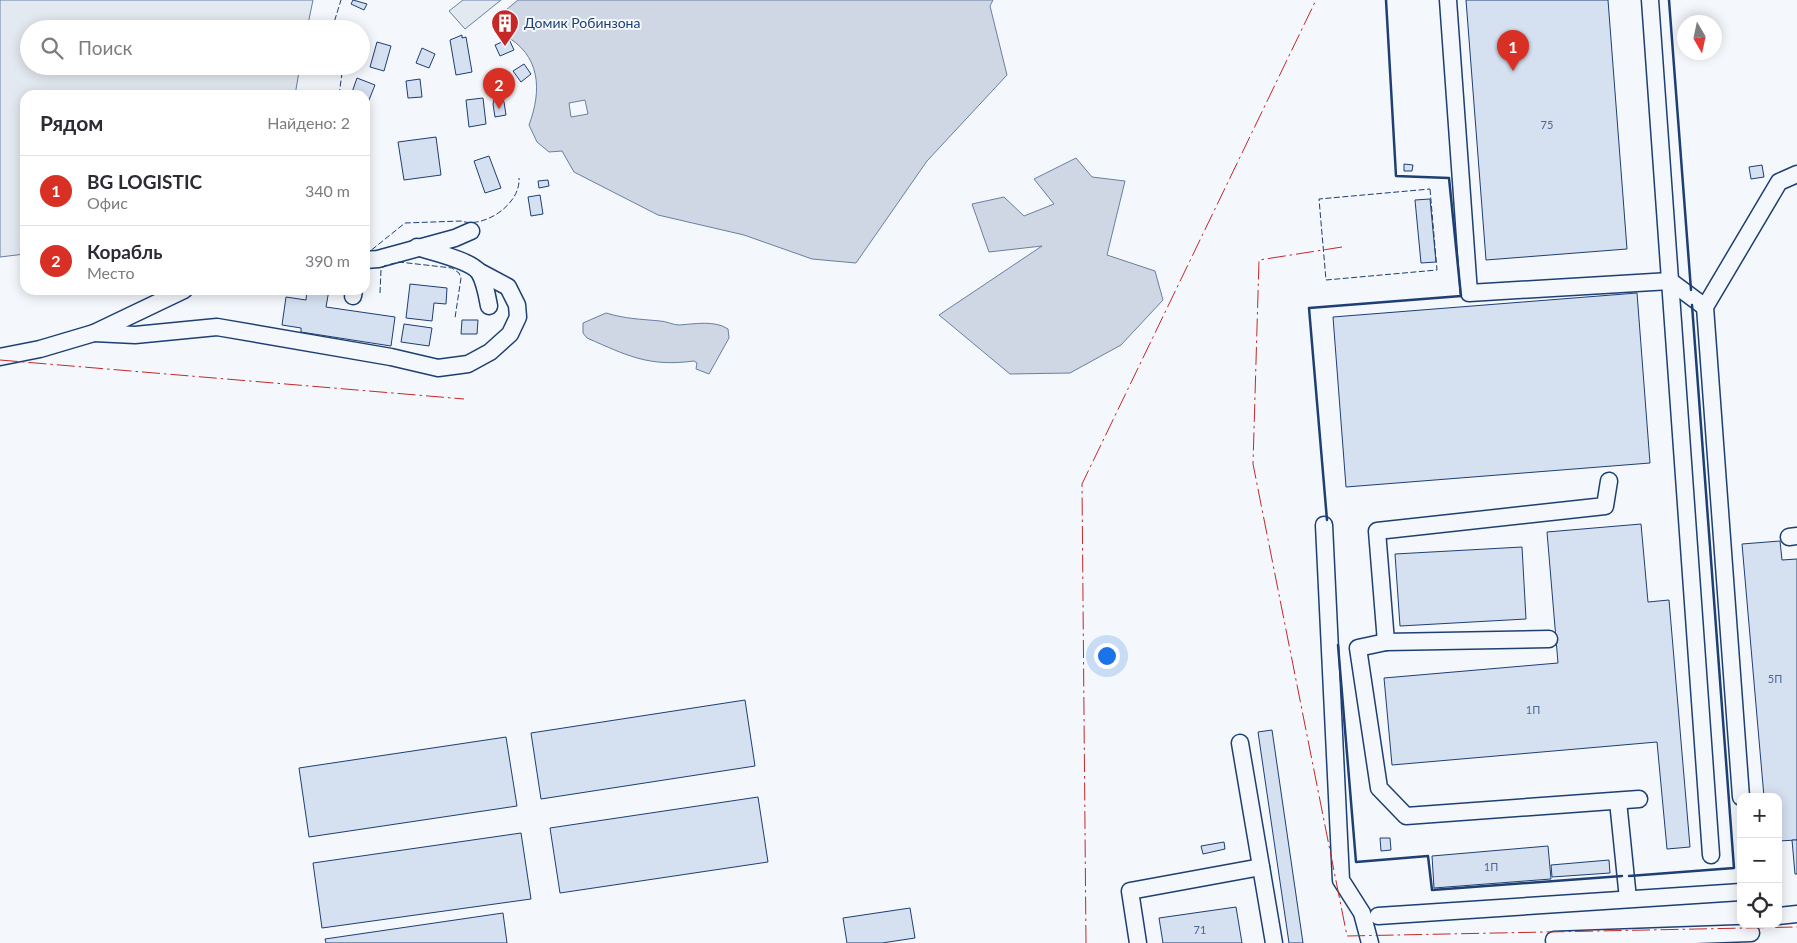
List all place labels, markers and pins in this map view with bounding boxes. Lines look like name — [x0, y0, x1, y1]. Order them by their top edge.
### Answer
building icon: Домик Робинзона — [490, 8, 520, 47]
place label: Домик Робинзона — [524, 14, 640, 31]
pin: 1 — [1497, 30, 1529, 71]
pin: 2 — [483, 68, 515, 109]

